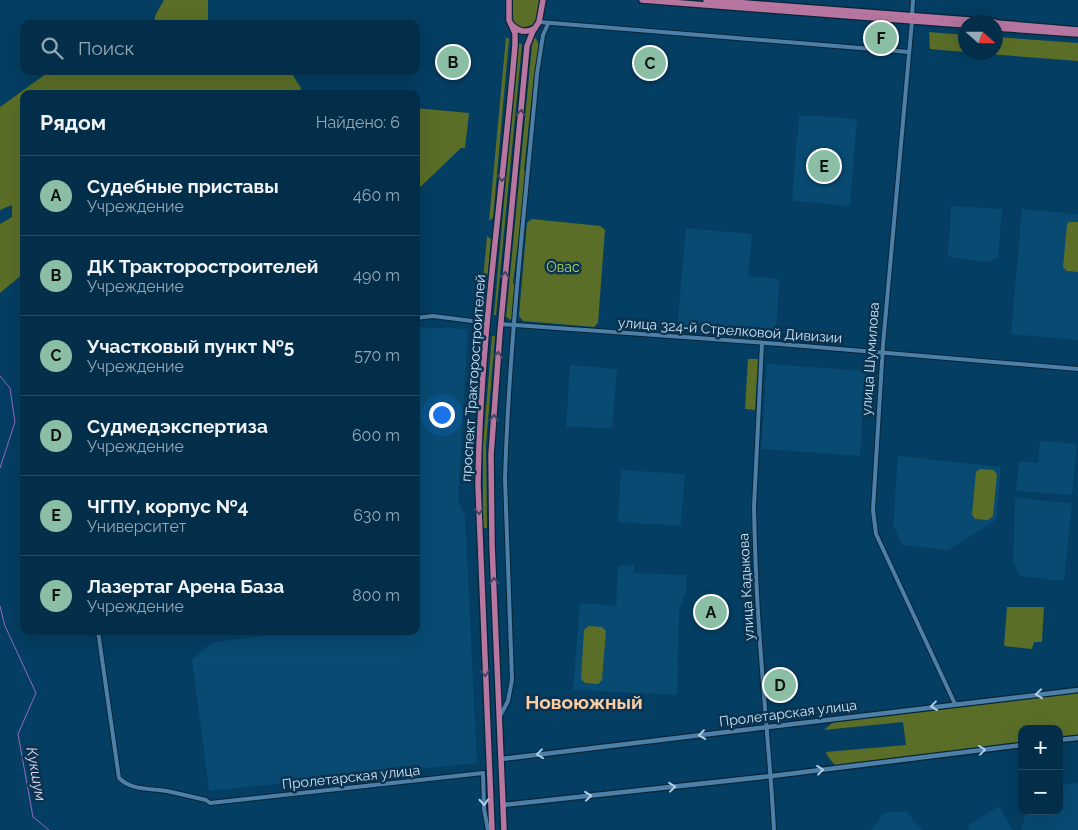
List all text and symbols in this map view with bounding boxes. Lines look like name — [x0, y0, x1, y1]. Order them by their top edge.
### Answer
north arrow — [958, 15, 1003, 60]
pin: F — [865, 19, 897, 57]
search box — [20, 20, 420, 75]
icon: search — [38, 34, 66, 62]
text: Поиск — [78, 37, 134, 59]
pin: B — [437, 43, 469, 81]
pin: C — [634, 44, 666, 82]
one-way arrow — [515, 109, 526, 117]
text: Рядом — [40, 110, 106, 135]
text: Найдено: 6 — [316, 113, 400, 132]
pin: E — [808, 147, 840, 185]
one-way arrow — [497, 174, 508, 182]
text: Судебные приставы — [87, 175, 279, 197]
text: A — [51, 186, 61, 205]
text: 460 m — [353, 186, 400, 205]
text: Учреждение — [87, 197, 184, 216]
text: ДК Тракторостроителей — [87, 255, 318, 277]
park label: Овас — [546, 259, 580, 275]
text: B — [51, 266, 61, 285]
text: 490 m — [353, 266, 400, 285]
one-way arrow — [499, 271, 510, 279]
street label: проспект Тракторостроителей — [458, 274, 488, 482]
text: Учреждение — [87, 277, 184, 296]
street label: улица Шумилова — [858, 302, 882, 416]
street label: улица 324-й Стрелковой Дивизии — [617, 314, 843, 346]
text: Участковый пункт №5 — [87, 335, 294, 357]
text: C — [51, 346, 61, 365]
text: 570 m — [354, 346, 400, 365]
one-way arrow — [493, 351, 504, 359]
text: Учреждение — [87, 357, 184, 376]
your location — [429, 402, 455, 428]
one-way arrow — [488, 414, 499, 422]
text: Судмедэкспертиза — [87, 415, 268, 437]
text: D — [50, 426, 62, 445]
text: 600 m — [352, 426, 400, 445]
text: Учреждение — [87, 437, 184, 456]
text: ЧГПУ, корпус №4 — [87, 495, 248, 517]
text: E — [51, 506, 61, 525]
text: 630 m — [353, 506, 400, 525]
one-way arrow — [474, 507, 485, 515]
text: Университет — [87, 517, 186, 536]
street label: улица Кадыкова — [735, 533, 757, 641]
text: Лазертаг Арена База — [87, 575, 284, 597]
one-way arrow — [489, 576, 499, 584]
text: F — [51, 586, 61, 605]
text: 800 m — [352, 586, 400, 605]
pin: A — [695, 593, 727, 631]
text: Учреждение — [87, 597, 184, 616]
pin: D — [764, 666, 796, 704]
one-way arrow — [480, 670, 491, 678]
one-way arrow — [1035, 688, 1043, 699]
district label: Новоюжный — [525, 691, 643, 713]
street label: Пролетарская улица — [718, 697, 858, 729]
one-way arrow — [930, 700, 938, 711]
map controls — [1018, 725, 1063, 815]
button: + — [1018, 725, 1063, 770]
one-way arrow — [697, 729, 706, 739]
one-way arrow — [978, 745, 986, 756]
water label: Кукшум — [22, 746, 50, 803]
one-way arrow — [536, 748, 544, 759]
street label: Пролетарская улица — [281, 762, 421, 792]
one-way arrow — [816, 765, 824, 776]
button: − — [1018, 770, 1063, 815]
one-way arrow — [669, 782, 677, 793]
one-way arrow — [584, 791, 592, 802]
one-way arrow — [478, 798, 489, 806]

